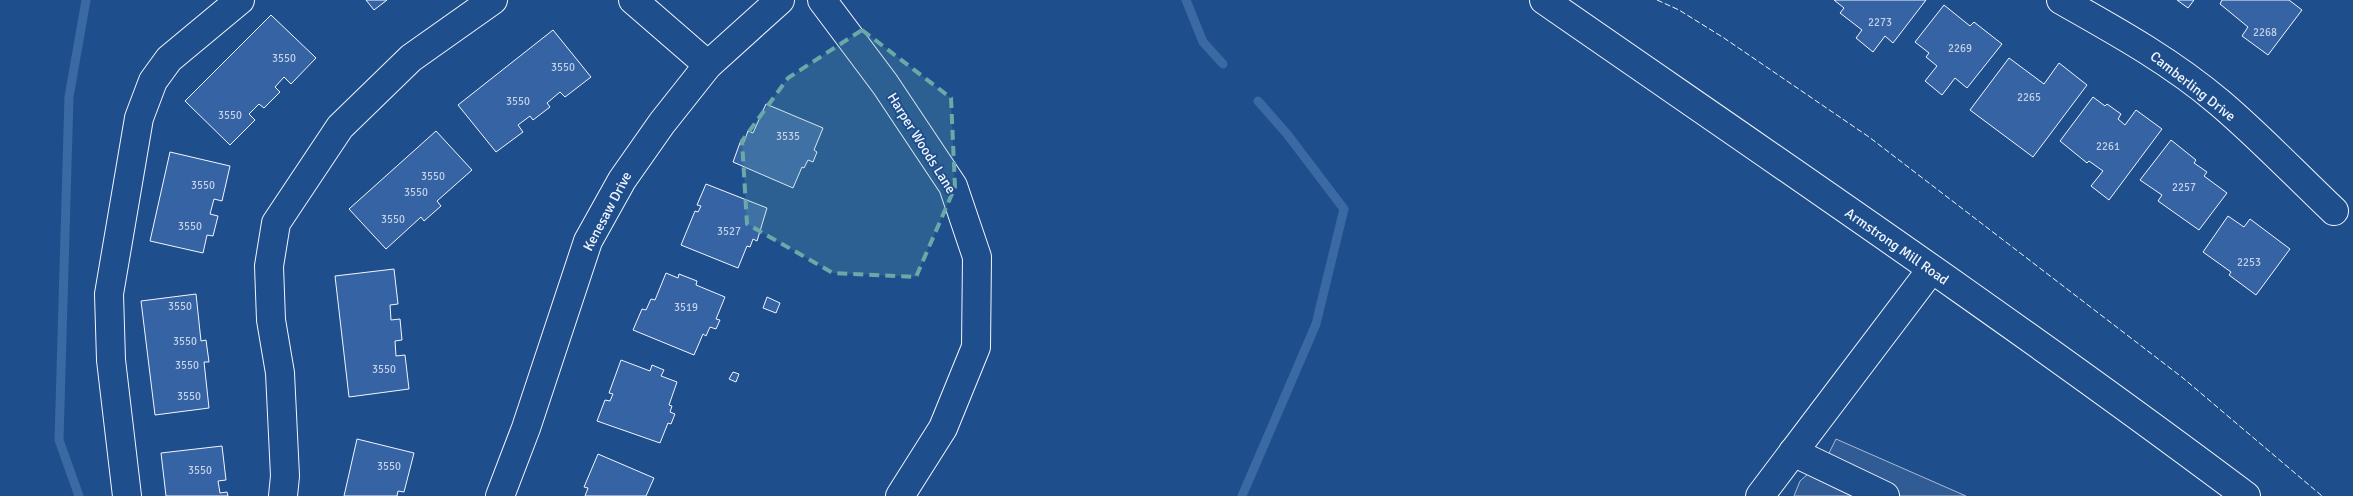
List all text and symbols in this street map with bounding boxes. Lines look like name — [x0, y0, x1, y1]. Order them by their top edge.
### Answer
house number: 2273 — [1868, 16, 1892, 29]
house number: 2268 — [2253, 26, 2277, 39]
house number: 2269 — [1948, 42, 1972, 55]
street label: Camberling Drive — [2147, 48, 2239, 125]
house number: 3550 — [272, 52, 296, 65]
house number: 3550 — [551, 61, 575, 74]
street label: Harper Woods Lane — [884, 90, 959, 197]
house number: 2265 — [2017, 91, 2041, 104]
house number: 3550 — [506, 95, 530, 108]
house number: 3550 — [218, 109, 242, 122]
house number: 3535 — [776, 130, 800, 143]
house number: 2261 — [2096, 140, 2120, 153]
street label: Kenesaw Drive — [579, 169, 635, 254]
house number: 3550 — [421, 170, 445, 183]
house number: 3550 — [191, 179, 215, 192]
house number: 2257 — [2172, 181, 2196, 194]
house number: 3550 — [404, 186, 428, 199]
street label: Armstrong Mill Road — [1842, 204, 1952, 288]
house number: 3550 — [381, 213, 405, 226]
house number: 3550 — [178, 220, 202, 233]
house number: 3527 — [717, 225, 741, 238]
house number: 2253 — [2237, 256, 2261, 269]
house number: 3550 — [168, 300, 192, 313]
house number: 3519 — [674, 301, 698, 314]
house number: 3550 — [173, 335, 197, 348]
house number: 3550 — [175, 359, 199, 372]
house number: 3550 — [372, 363, 396, 376]
house number: 3550 — [177, 390, 201, 403]
house number: 3550 — [377, 460, 401, 473]
house number: 3550 — [188, 464, 212, 477]

